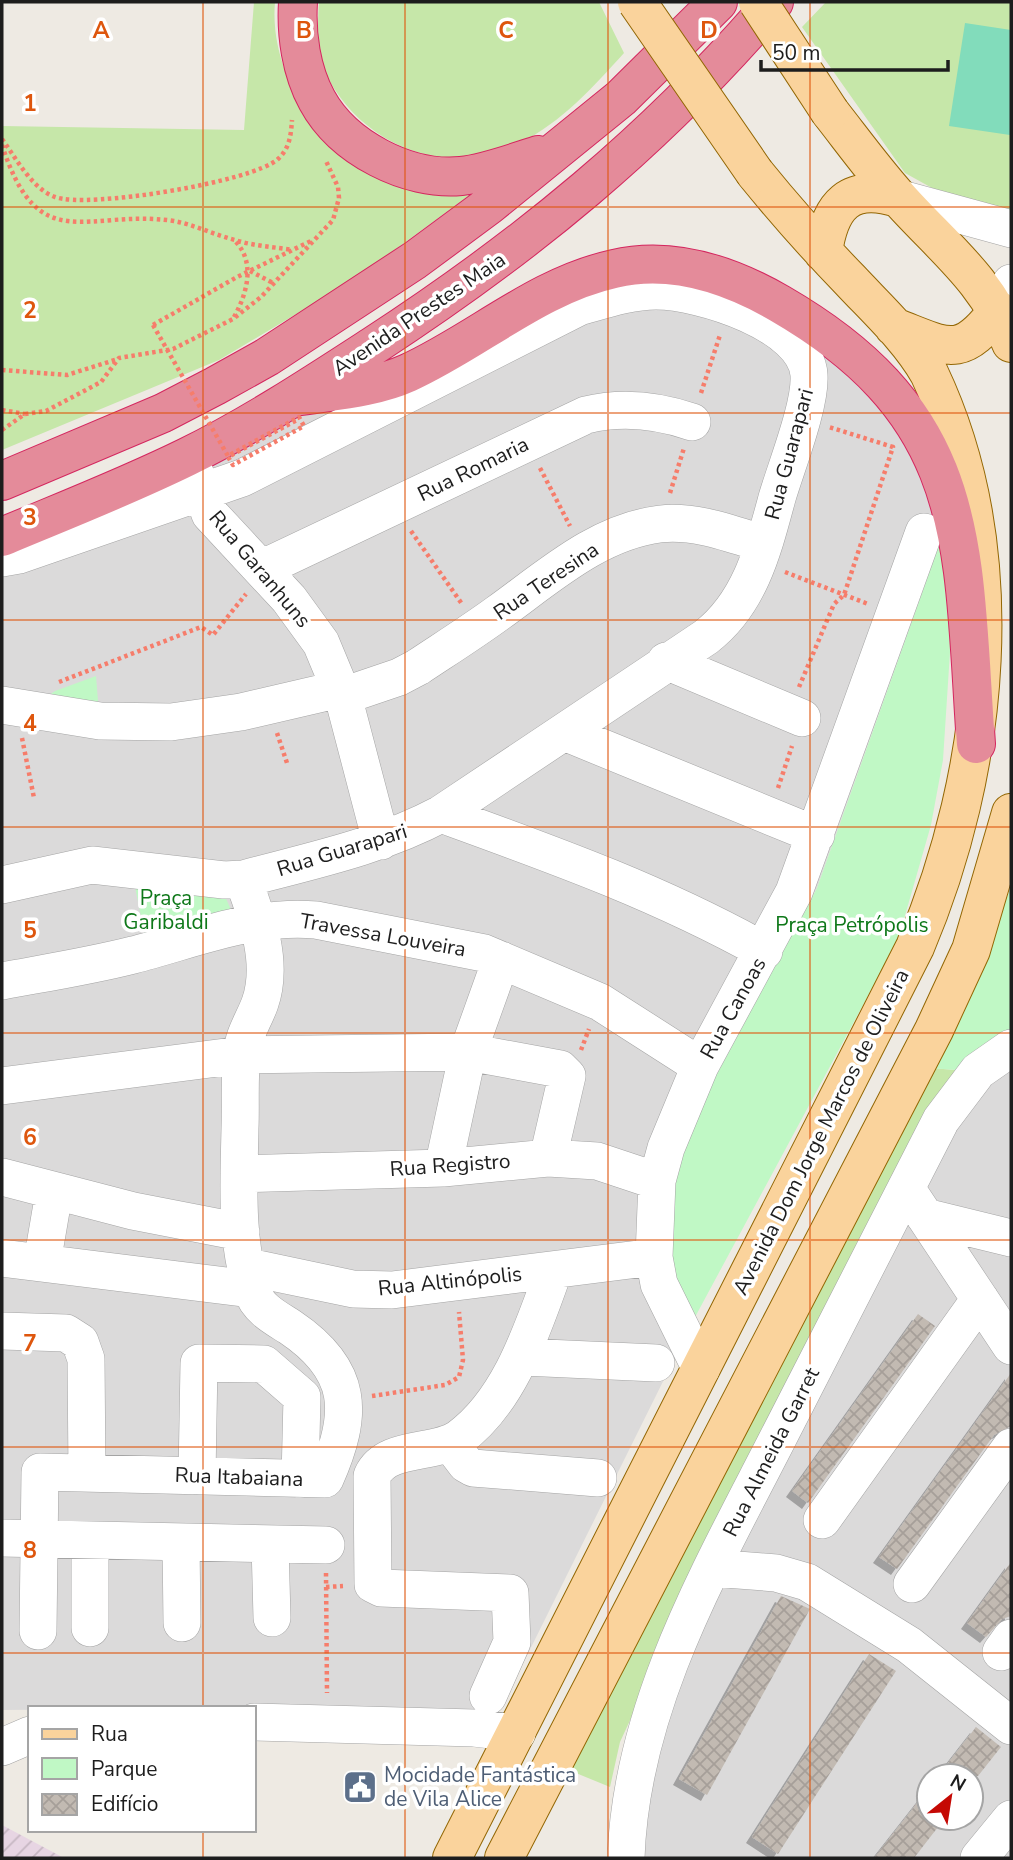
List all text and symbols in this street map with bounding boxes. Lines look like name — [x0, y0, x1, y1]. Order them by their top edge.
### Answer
text: A — [92, 15, 110, 46]
text: B — [296, 15, 312, 46]
text: C — [498, 15, 514, 46]
text: D — [700, 15, 718, 46]
scale bar — [761, 28, 948, 72]
text: 50 m — [772, 39, 821, 67]
text: 1 — [23, 88, 37, 119]
street label: Avenida Prestes Maia — [327, 246, 511, 382]
text: 2 — [23, 295, 37, 326]
street label: Rua Guarapari — [758, 385, 820, 523]
street label: Rua Romaria — [413, 430, 533, 508]
text: 3 — [23, 502, 37, 533]
street label: Rua Garanhuns — [203, 504, 317, 634]
street label: Rua Teresina — [488, 536, 604, 626]
text: 4 — [23, 708, 37, 739]
street label: Rua Guarapari — [273, 817, 411, 883]
park label: Praça Garibaldi — [123, 884, 209, 936]
street label: Travessa Louveira — [298, 907, 468, 963]
park label: Praça Petrópolis — [775, 911, 929, 939]
text: 5 — [23, 915, 37, 946]
street label: Rua Canoas — [694, 952, 772, 1064]
street label: Avenida Dom Jorge Marcos de Oliveira — [726, 964, 916, 1300]
text: 6 — [23, 1122, 37, 1153]
street label: Rua Registro — [389, 1147, 511, 1183]
street label: Rua Altinópolis — [377, 1260, 523, 1302]
text: 7 — [23, 1328, 37, 1359]
street label: Rua Almeida Garret — [716, 1362, 826, 1541]
street label: Rua Itabaiana — [174, 1461, 304, 1493]
text: 8 — [23, 1535, 37, 1566]
legend — [28, 1706, 256, 1832]
text: Rua — [91, 1720, 128, 1748]
text: Parque — [91, 1755, 158, 1783]
place label: Mocidade Fantástica de Vila Alice — [384, 1761, 576, 1813]
north arrow — [915, 1762, 985, 1832]
public building icon: Mocidade Fantástica de Vila Alice — [341, 1768, 379, 1806]
text: N — [945, 1768, 971, 1798]
text: Edifício — [91, 1790, 158, 1818]

